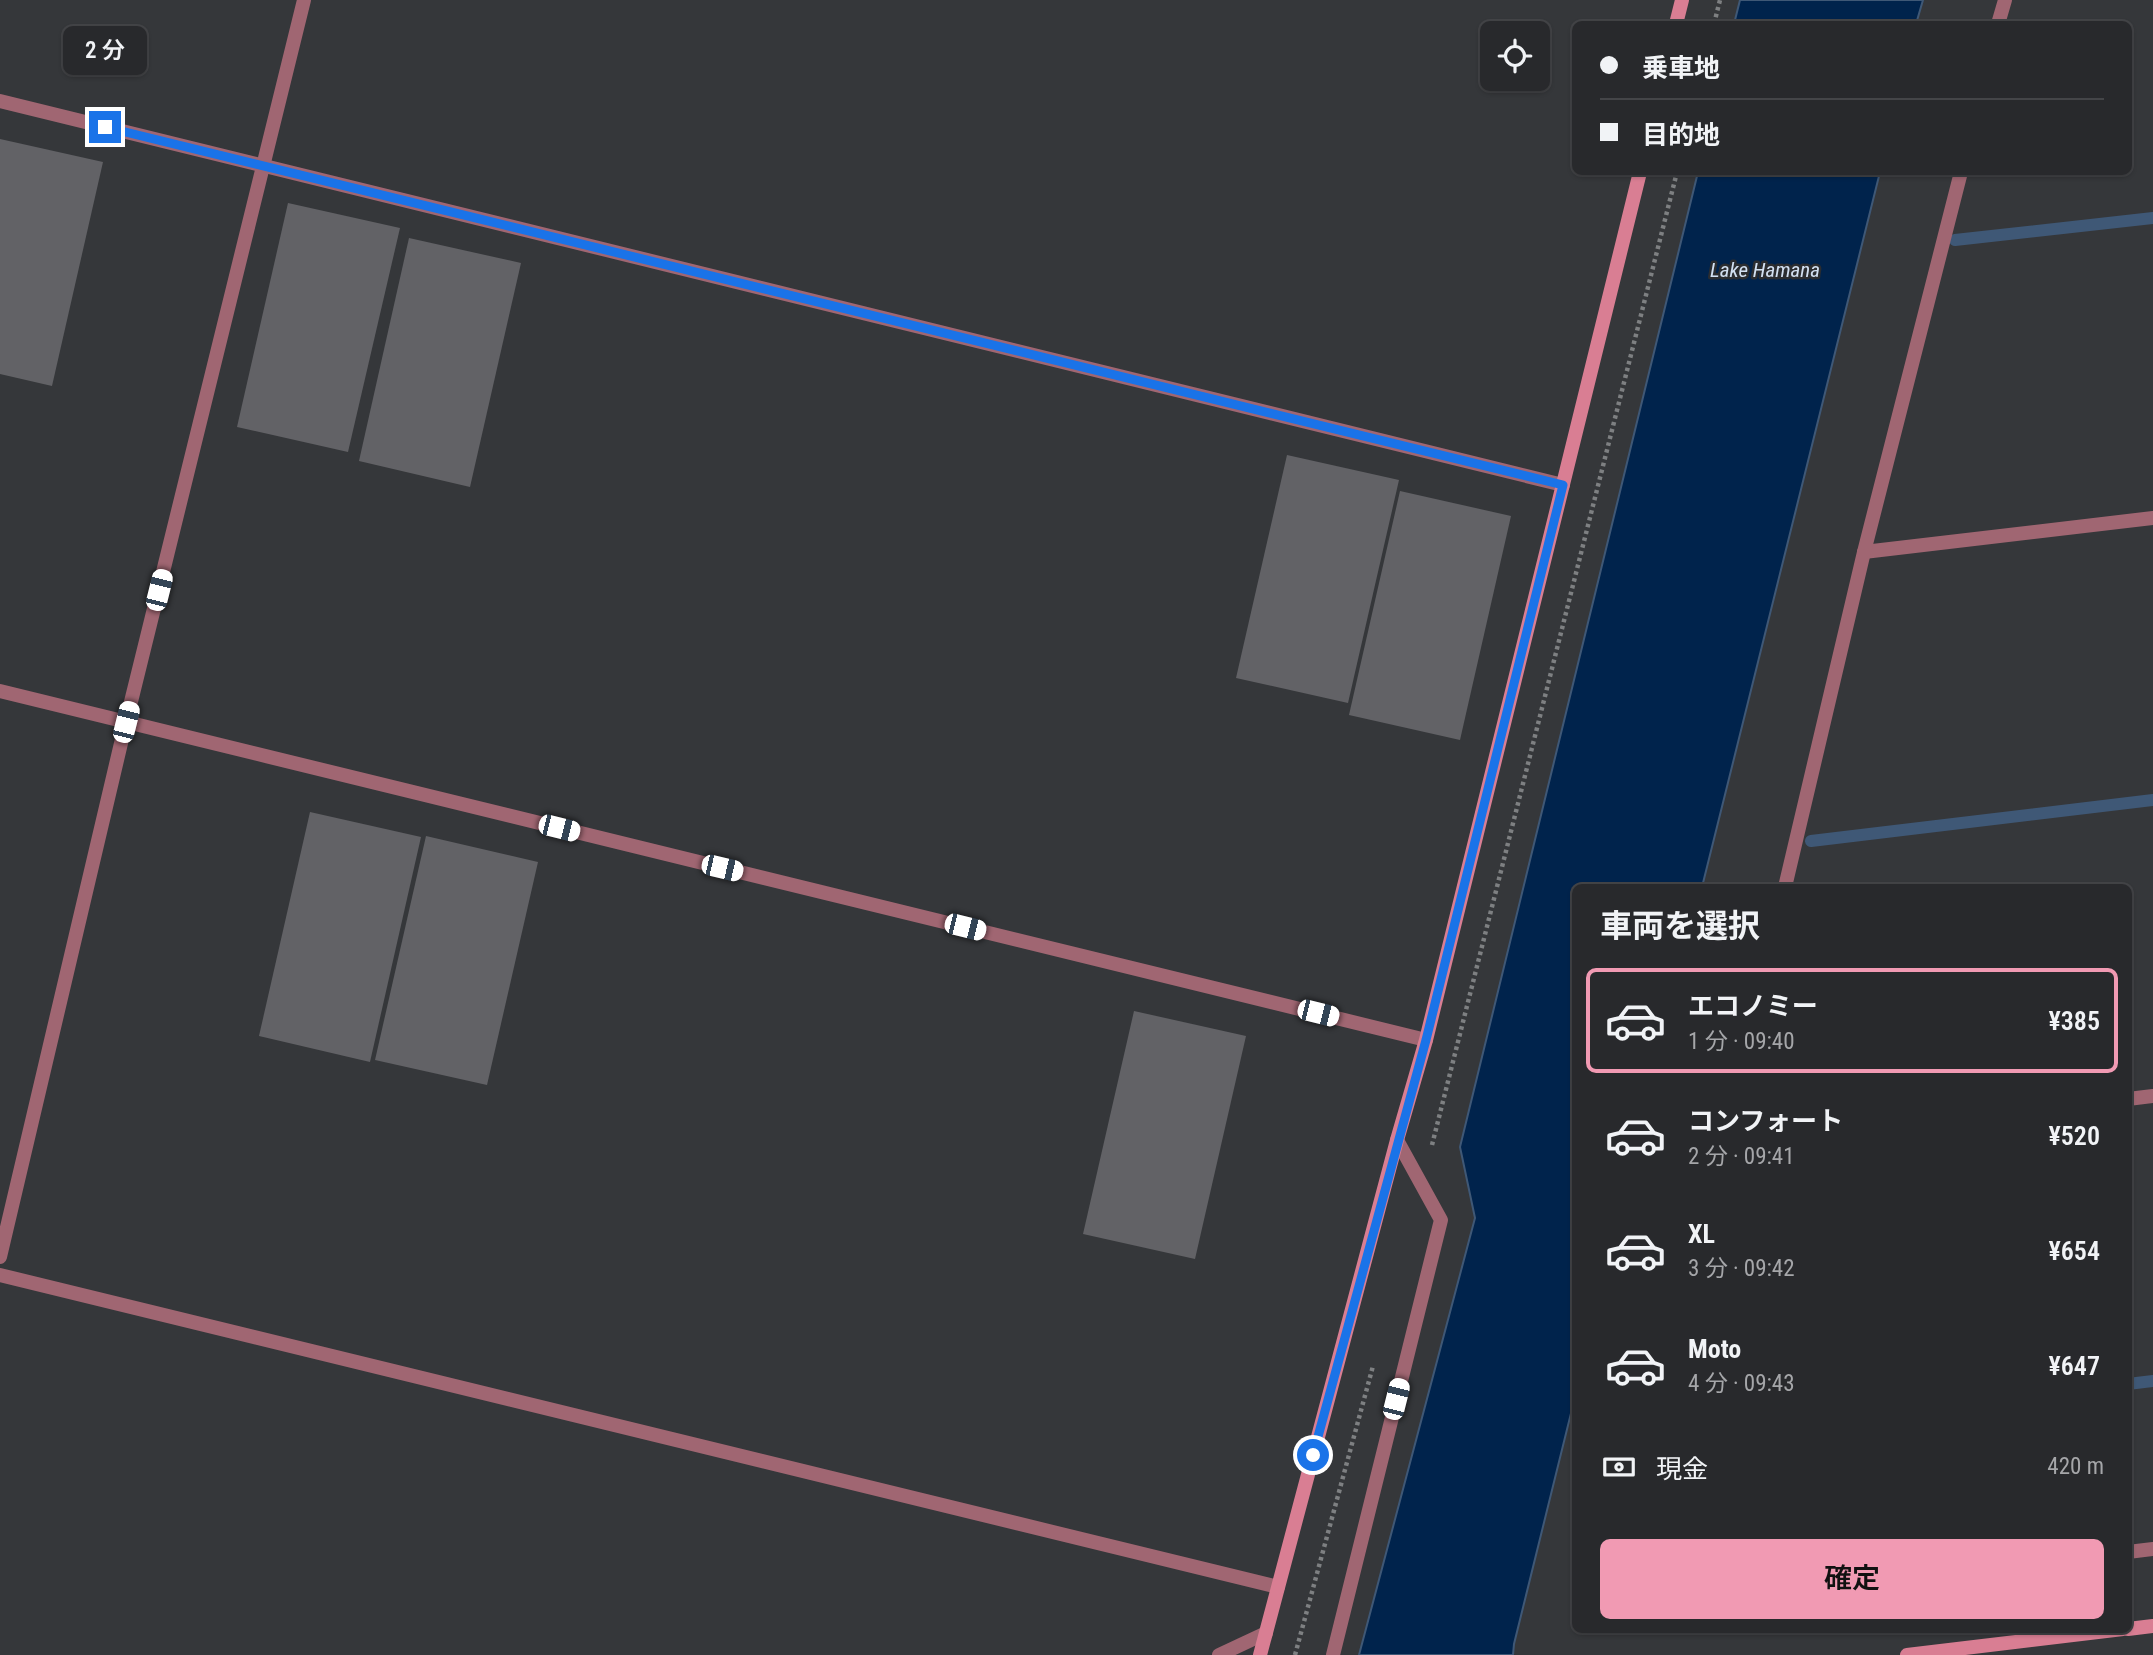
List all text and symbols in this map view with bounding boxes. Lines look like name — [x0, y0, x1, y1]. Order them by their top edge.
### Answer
map controls — [1480, 21, 1550, 91]
button: locate — [1480, 21, 1550, 91]
callout: 2 分 — [63, 25, 147, 74]
text: 2 分 — [85, 37, 125, 64]
text: 乗車地 — [1642, 53, 1720, 83]
route end — [89, 111, 121, 143]
text: 目的地 — [1642, 120, 1720, 150]
water label: Lake Hamana — [1710, 258, 1820, 282]
car — [144, 567, 175, 613]
car — [111, 699, 142, 745]
car — [537, 813, 582, 843]
car — [700, 853, 745, 883]
text: 車両を選択 — [1600, 907, 1760, 945]
car — [943, 912, 988, 942]
icon: car — [1604, 989, 1667, 1052]
text: エコノミー — [1688, 991, 1818, 1021]
car — [1296, 998, 1341, 1028]
text: ¥385 — [2048, 1006, 2100, 1036]
text: 1 分 · 09:40 — [1688, 1028, 1795, 1055]
icon: car — [1604, 1104, 1667, 1167]
text: コンフォート — [1688, 1106, 1843, 1136]
text: ¥520 — [2048, 1121, 2100, 1151]
text: 2 分 · 09:41 — [1688, 1143, 1795, 1170]
icon: car — [1604, 1219, 1667, 1282]
text: XL — [1688, 1219, 1715, 1249]
text: ¥654 — [2048, 1236, 2100, 1266]
text: 3 分 · 09:42 — [1688, 1255, 1795, 1282]
icon: car — [1604, 1334, 1667, 1397]
text: Moto — [1688, 1334, 1741, 1364]
text: ¥647 — [2048, 1351, 2100, 1381]
text: 4 分 · 09:43 — [1688, 1370, 1795, 1397]
car — [1381, 1376, 1412, 1422]
route start — [1297, 1439, 1329, 1471]
icon: cash — [1600, 1448, 1638, 1486]
text: 420 m — [2047, 1453, 2104, 1480]
text: 現金 — [1656, 1454, 1708, 1484]
button: 確定 — [1600, 1539, 2104, 1619]

